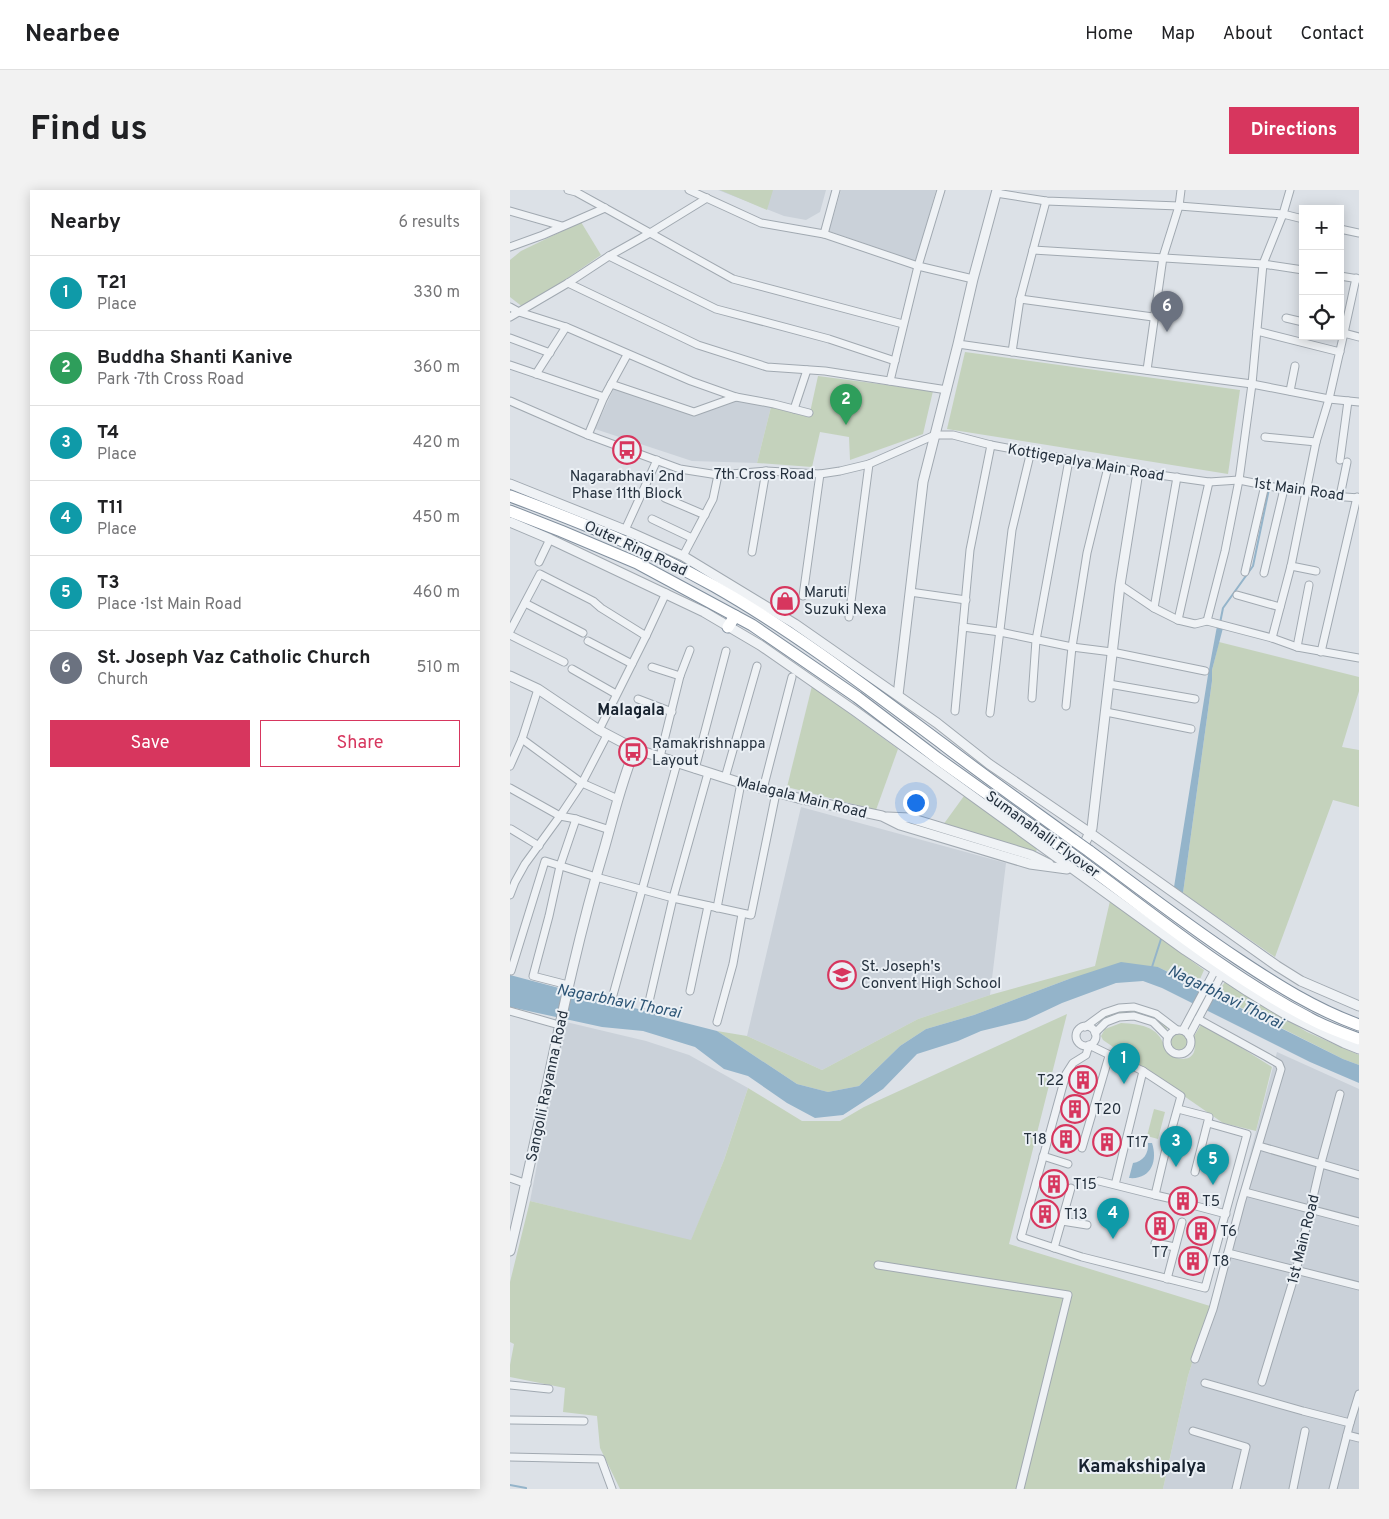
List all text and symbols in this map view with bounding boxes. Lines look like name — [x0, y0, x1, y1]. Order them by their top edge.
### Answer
text: Nearbee — [25, 20, 120, 50]
text: Home — [1085, 23, 1133, 46]
text: Map — [1161, 23, 1195, 46]
text: About — [1223, 23, 1272, 46]
text: Contact — [1300, 23, 1364, 46]
button: Directions — [1229, 107, 1359, 154]
text: Find us — [30, 108, 148, 152]
map controls — [1299, 205, 1344, 340]
button: + — [1299, 205, 1344, 250]
text: Nearby — [50, 209, 121, 236]
text: 6 results — [398, 213, 460, 233]
button: − — [1299, 250, 1344, 295]
text: T21 — [97, 271, 127, 295]
text: 1 — [63, 283, 69, 303]
text: 330 m — [413, 283, 460, 303]
pin: 6 — [1151, 291, 1183, 332]
text: Place — [97, 295, 137, 315]
button: locate — [1299, 295, 1344, 340]
text: Buddha Shanti Kanive — [97, 346, 293, 370]
text: 2 — [61, 358, 71, 378]
text: 360 m — [413, 358, 460, 378]
text: Park · 7th Cross Road — [97, 370, 244, 390]
pin: 2 — [830, 384, 862, 425]
text: T4 — [97, 421, 119, 445]
text: 3 — [61, 433, 71, 453]
text: 420 m — [413, 433, 460, 453]
bus stop icon: Nagarabhavi 2nd Phase 11th Block — [612, 435, 642, 465]
street label: Kottigepalya Main Road — [1006, 440, 1165, 487]
text: Place — [97, 445, 137, 465]
street label: 7th Cross Road — [714, 466, 814, 485]
place label: Nagarabhavi 2nd Phase 11th Block — [570, 468, 684, 504]
street label: 1st Main Road — [1252, 475, 1345, 506]
text: T11 — [97, 496, 124, 520]
text: 4 — [61, 508, 71, 528]
text: 450 m — [413, 508, 460, 528]
street label: Outer Ring Road — [581, 517, 690, 582]
text: Place — [97, 520, 137, 540]
text: T3 — [97, 571, 120, 595]
text: 5 — [61, 583, 71, 603]
text: 460 m — [413, 583, 460, 603]
place label: Maruti Suzuki Nexa — [804, 584, 886, 620]
shop icon: Maruti Suzuki Nexa — [770, 586, 800, 616]
text: Place · 1st Main Road — [97, 595, 242, 615]
text: St. Joseph Vaz Catholic Church — [97, 646, 370, 670]
text: 6 — [61, 658, 71, 678]
text: 510 m — [417, 658, 460, 678]
text: Church — [97, 670, 148, 690]
district label: Malagala — [597, 701, 665, 721]
button: Save — [50, 720, 250, 767]
button: Share — [260, 720, 460, 767]
place label: Ramakrishnappa Layout — [652, 735, 765, 771]
bus stop icon: Ramakrishnappa Layout — [618, 737, 648, 767]
street label: Malagala Main Road — [735, 773, 869, 824]
street label: Sumanahalli Flyover — [981, 787, 1103, 883]
your location — [903, 790, 929, 816]
place label: St. Joseph's Convent High School — [861, 958, 1001, 994]
school or university icon: St. Joseph's Convent High School — [827, 960, 857, 990]
water label: Nagarbhavi Thorai — [1164, 961, 1287, 1035]
water label: Nagarbhavi Thorai — [555, 980, 683, 1024]
street label: Sangolli Rayanna Road — [523, 1009, 574, 1164]
pin: 1 — [1108, 1043, 1140, 1084]
building icon: T22 — [1068, 1065, 1098, 1095]
place label: T22 — [1037, 1072, 1064, 1091]
building icon: T20 — [1060, 1094, 1090, 1124]
place label: T20 — [1094, 1101, 1121, 1120]
building icon: T18 — [1051, 1124, 1081, 1154]
pin: 3 — [1160, 1126, 1192, 1167]
building icon: T17 — [1092, 1127, 1122, 1157]
place label: T18 — [1023, 1131, 1047, 1150]
place label: T17 — [1126, 1134, 1149, 1153]
pin: 5 — [1197, 1144, 1229, 1185]
building icon: T15 — [1039, 1169, 1069, 1199]
place label: T15 — [1073, 1176, 1097, 1195]
building icon: T5 — [1168, 1186, 1198, 1216]
place label: T5 — [1202, 1193, 1220, 1212]
street label: 1st Main Road — [1284, 1193, 1325, 1286]
pin: 4 — [1097, 1198, 1129, 1239]
building icon: T13 — [1030, 1199, 1060, 1229]
place label: T13 — [1064, 1206, 1088, 1225]
building icon: T7 — [1145, 1211, 1175, 1241]
building icon: T6 — [1186, 1216, 1216, 1246]
place label: T6 — [1220, 1223, 1237, 1242]
place label: T7 — [1152, 1244, 1169, 1263]
building icon: T8 — [1178, 1246, 1208, 1276]
place label: T8 — [1212, 1253, 1229, 1272]
district label: Kamakshipalya — [1078, 1456, 1206, 1479]

